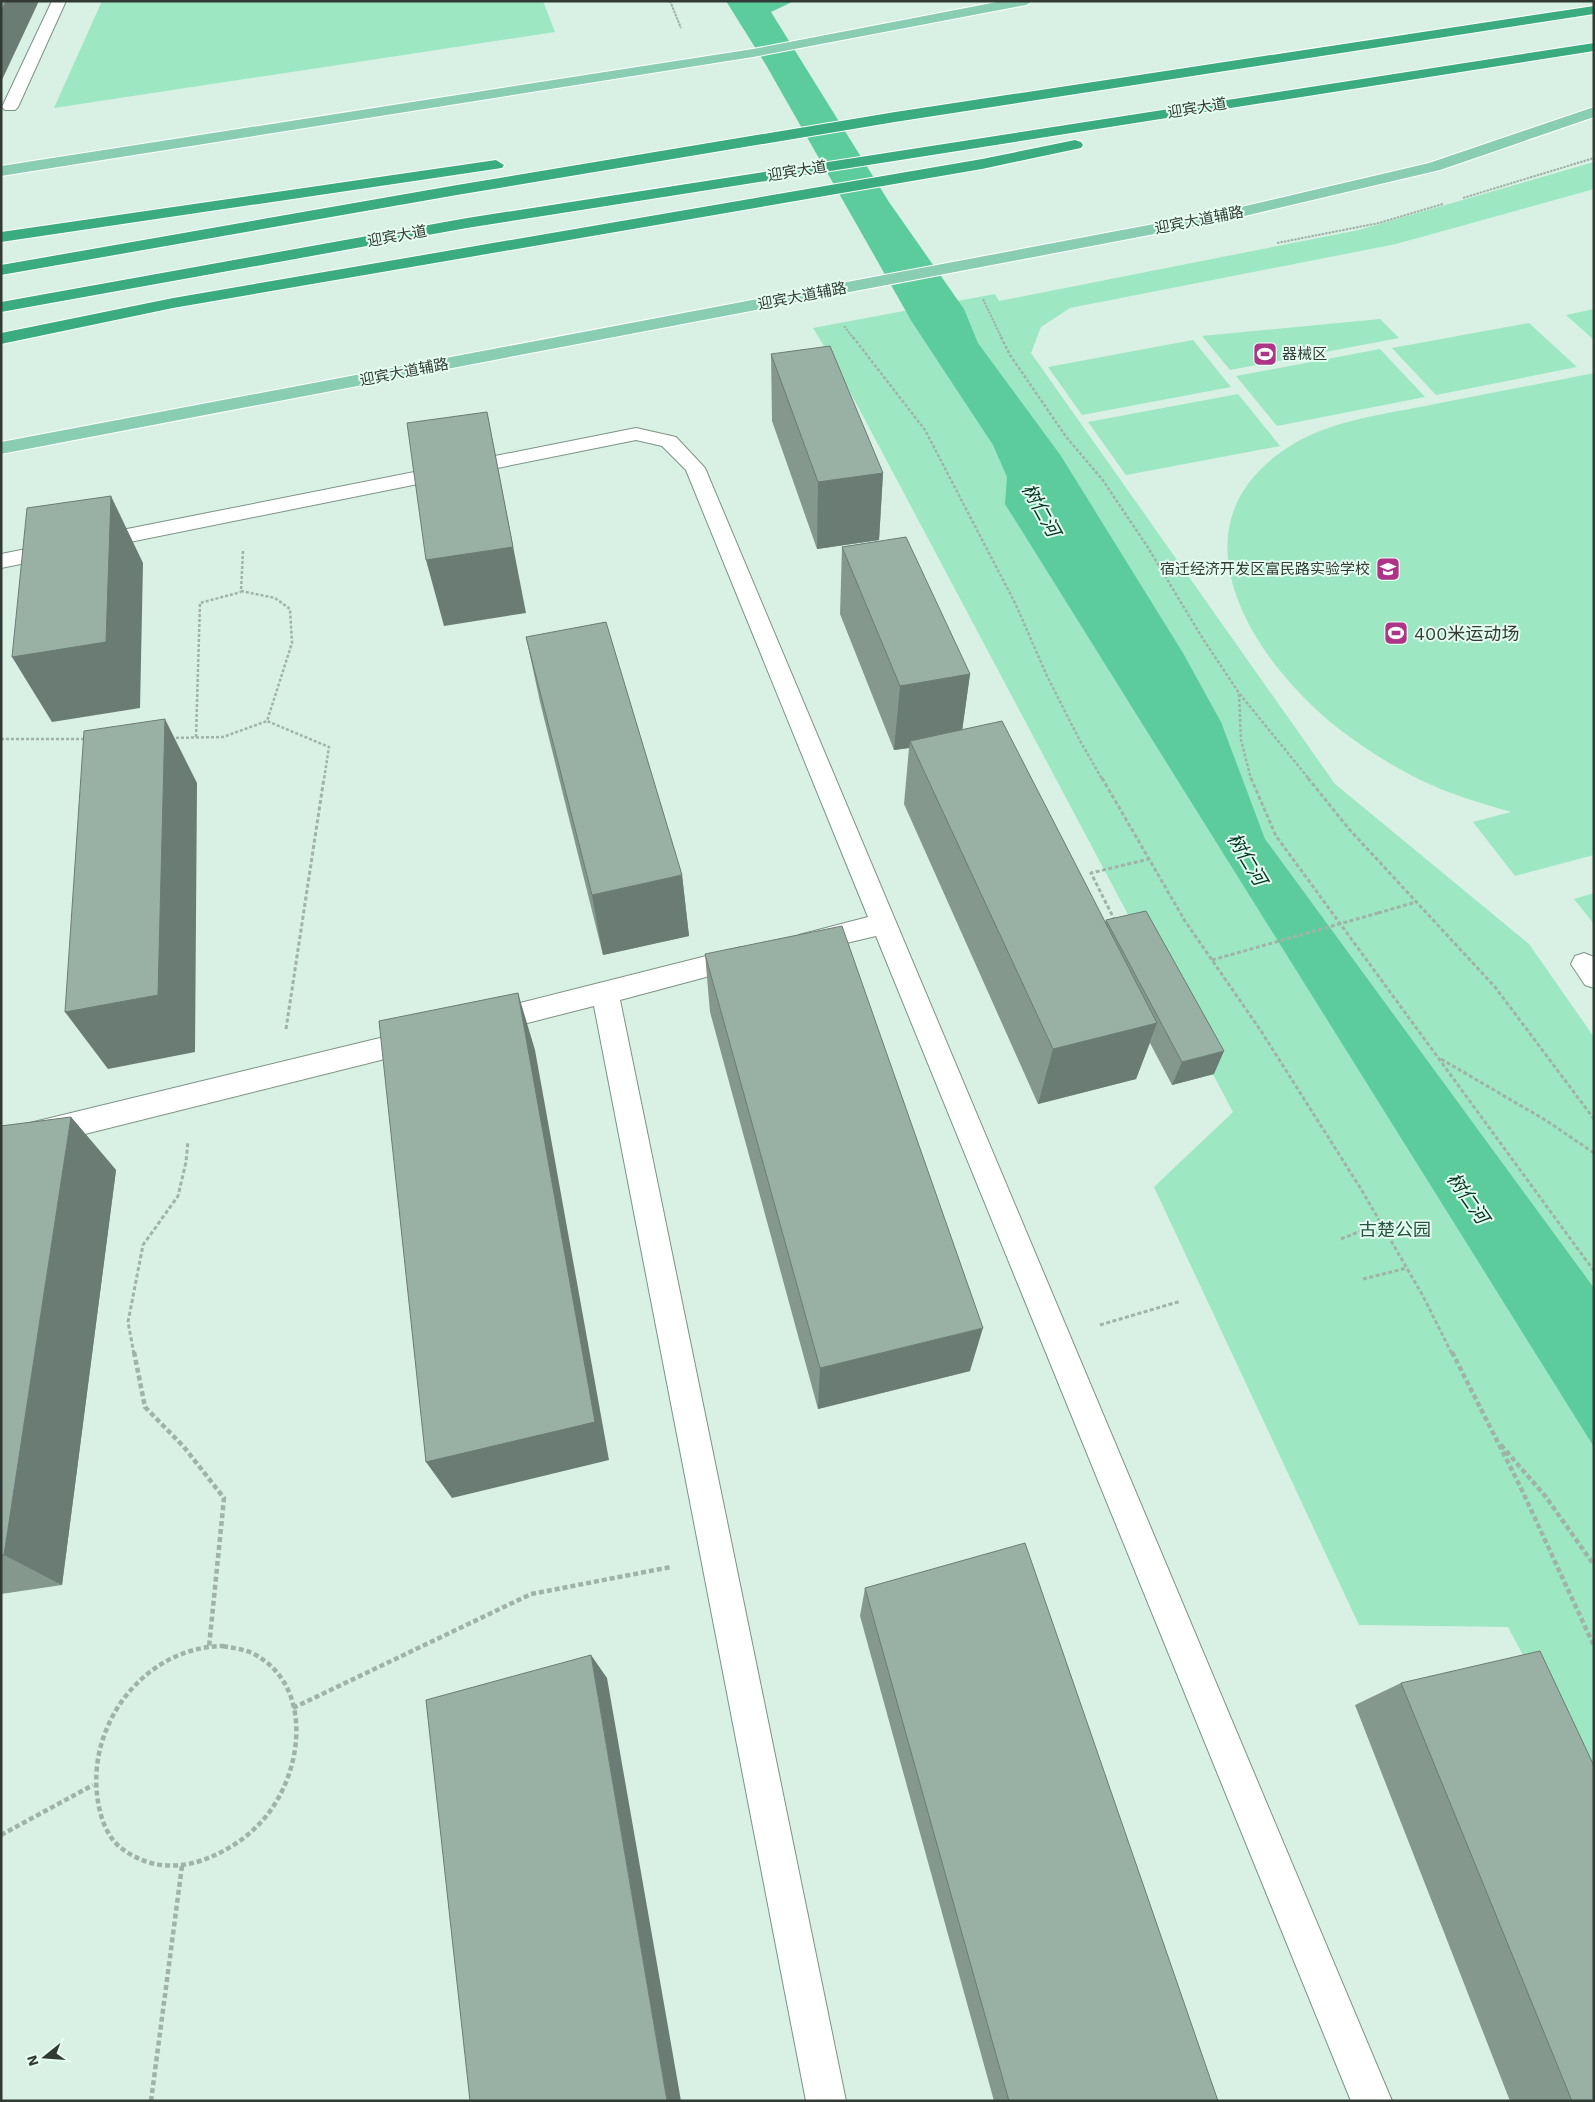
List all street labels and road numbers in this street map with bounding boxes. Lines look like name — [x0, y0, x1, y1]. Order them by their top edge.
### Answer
street label: 迎宾大道 — [1166, 94, 1228, 122]
street label: 迎宾大道 — [766, 157, 828, 185]
street label: 迎宾大道辅路 — [1153, 203, 1245, 237]
street label: 迎宾大道 — [366, 222, 428, 250]
street label: 迎宾大道辅路 — [756, 279, 848, 313]
street label: 迎宾大道辅路 — [358, 355, 450, 389]

